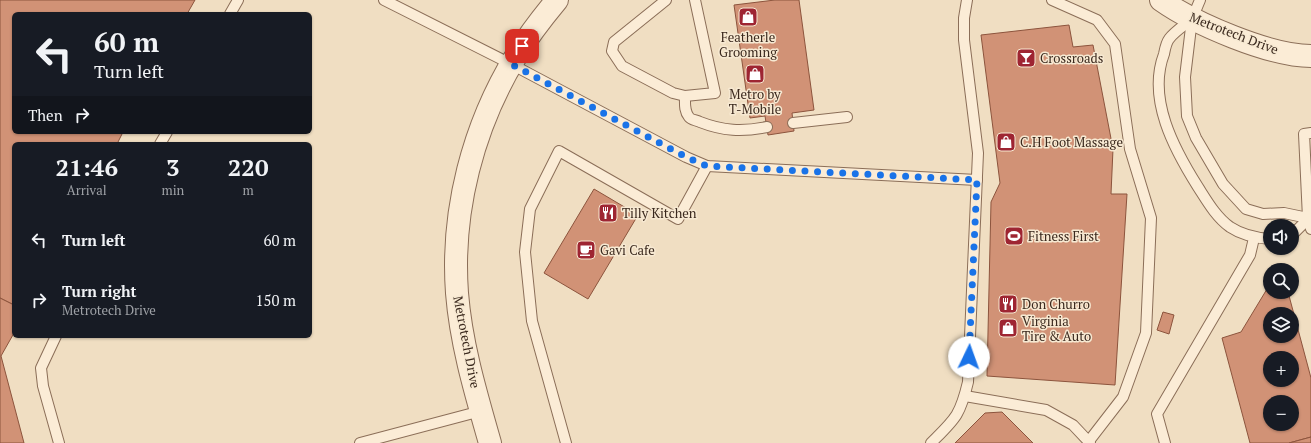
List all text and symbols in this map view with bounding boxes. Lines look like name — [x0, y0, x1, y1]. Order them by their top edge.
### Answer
shop icon: Featherle Grooming — [737, 6, 759, 28]
street label: Metrotech Drive — [1187, 8, 1281, 58]
text: 60 m — [94, 23, 159, 60]
icon: left — [28, 28, 80, 80]
place label: Featherle Grooming — [719, 28, 777, 61]
pin — [505, 29, 539, 63]
icon: arrive — [511, 35, 533, 57]
bar icon: Crossroads — [1015, 47, 1037, 69]
place label: Crossroads — [1040, 49, 1103, 67]
text: Turn left — [94, 59, 164, 83]
shop icon: Metro by T-Mobile — [744, 63, 766, 85]
place label: Metro by T-Mobile — [729, 85, 781, 118]
icon: right — [71, 104, 93, 126]
text: Then — [28, 105, 63, 125]
shop icon: C.H Foot Massage — [995, 131, 1017, 153]
place label: C.H Foot Massage — [1020, 133, 1123, 151]
text: 21:46 — [55, 151, 118, 183]
text: 3 — [166, 151, 180, 183]
text: 220 — [228, 151, 268, 183]
text: Arrival — [67, 181, 107, 199]
text: min — [161, 181, 184, 199]
text: m — [243, 181, 254, 199]
restaurant icon: Tilly Kitchen — [597, 202, 619, 224]
place label: Tilly Kitchen — [622, 204, 697, 222]
map controls — [1263, 219, 1299, 431]
button: sound — [1263, 219, 1299, 255]
sports icon: Fitness First — [1003, 225, 1025, 247]
place label: Fitness First — [1028, 227, 1099, 245]
icon: left — [28, 229, 50, 251]
text: Turn left — [62, 230, 126, 250]
text: 60 m — [263, 230, 296, 250]
cafe icon: Gavi Cafe — [575, 239, 597, 261]
place label: Gavi Cafe — [600, 241, 655, 259]
button: search — [1263, 263, 1299, 299]
text: Turn right — [62, 281, 137, 301]
icon: right — [28, 289, 50, 311]
text: 150 m — [255, 290, 296, 310]
restaurant icon: Don Churro — [997, 293, 1019, 315]
street label: Metrotech Drive — [449, 294, 485, 390]
place label: Don Churro — [1022, 295, 1090, 313]
text: Metrotech Drive — [62, 301, 156, 319]
button: layers — [1263, 307, 1299, 343]
place label: Virginia Tire & Auto — [1022, 312, 1091, 345]
shop icon: Virginia Tire & Auto — [997, 317, 1019, 339]
position arrow — [948, 336, 990, 378]
button: + — [1263, 351, 1299, 387]
button: − — [1263, 395, 1299, 431]

